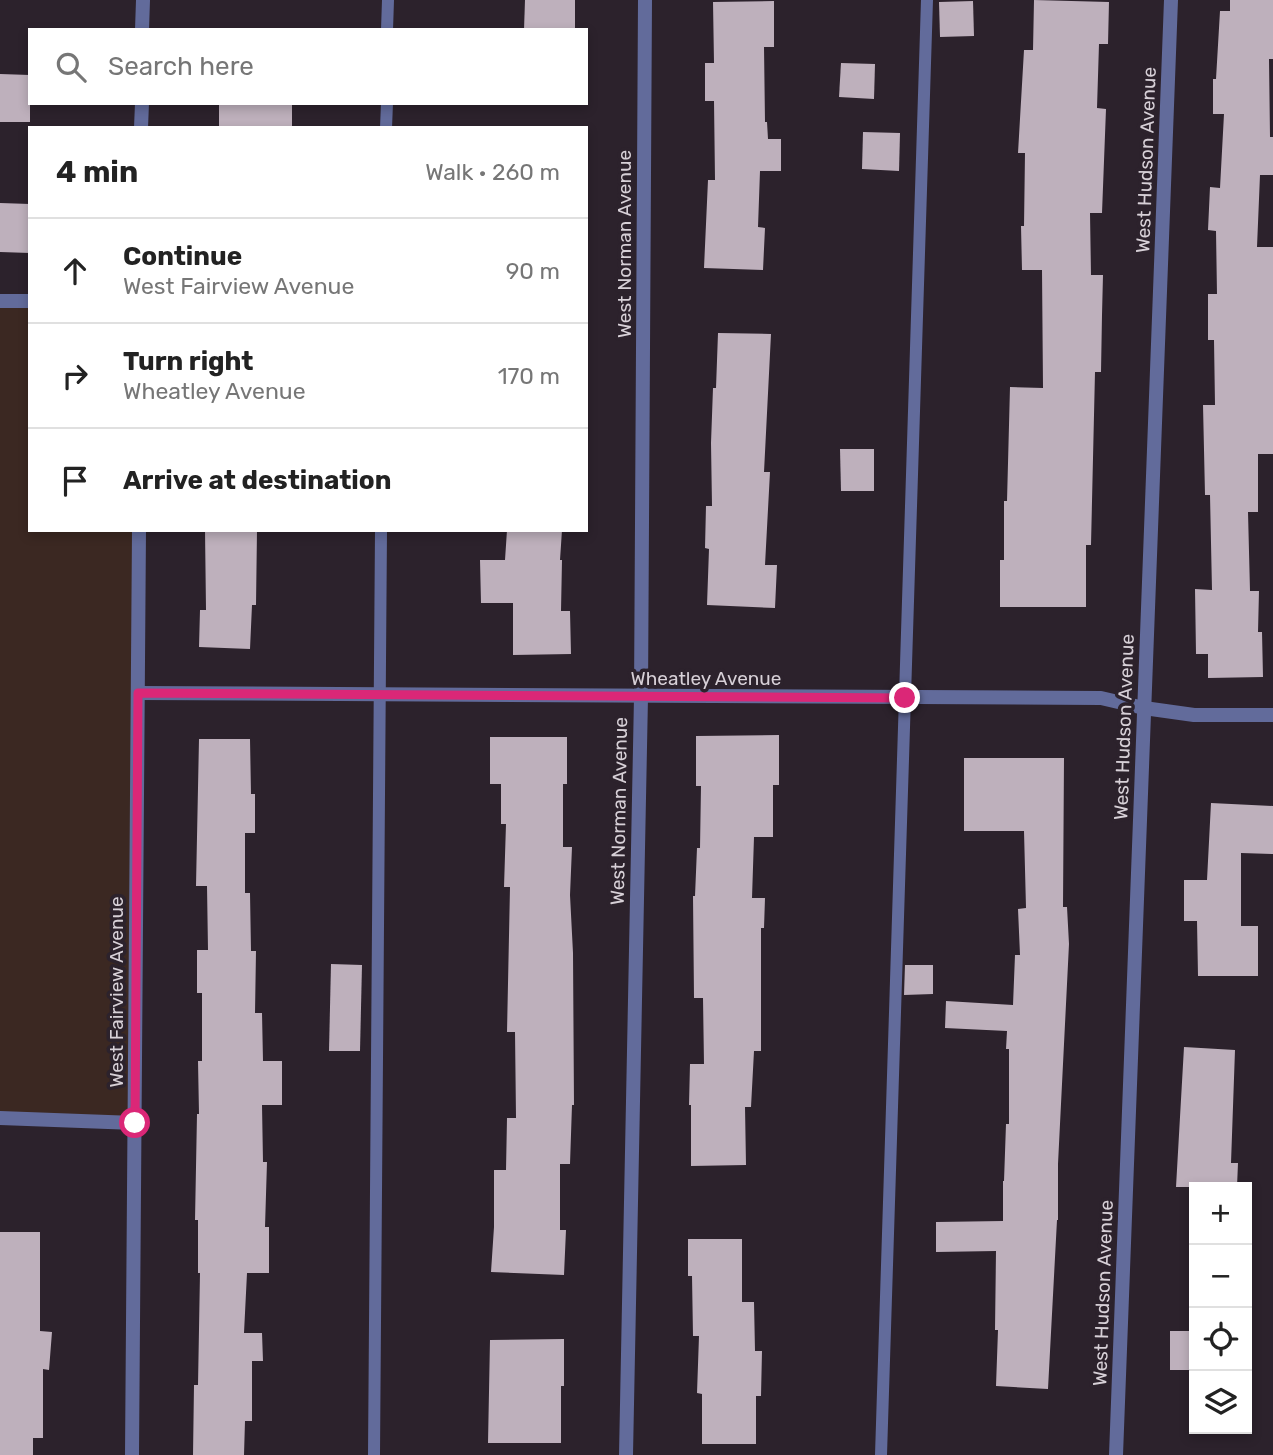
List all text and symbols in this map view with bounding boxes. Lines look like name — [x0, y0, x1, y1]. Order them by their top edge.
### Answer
search box — [28, 28, 588, 105]
icon: search — [52, 48, 90, 86]
text: Search here — [108, 51, 254, 82]
street label: West Hudson Avenue — [1131, 66, 1161, 254]
street label: West Norman Avenue — [613, 150, 636, 338]
text: 4 min — [56, 154, 138, 190]
text: Walk · 260 m — [425, 158, 560, 186]
text: Continue — [123, 241, 242, 272]
icon: ahead — [56, 252, 94, 290]
text: 90 m — [506, 257, 560, 285]
text: West Fairview Avenue — [123, 272, 354, 300]
text: Turn right — [123, 346, 253, 377]
icon: right — [56, 357, 94, 395]
text: 170 m — [498, 362, 560, 390]
text: Wheatley Avenue — [123, 377, 306, 405]
icon: arrive — [56, 462, 94, 500]
text: Arrive at destination — [123, 465, 391, 496]
street label: West Hudson Avenue — [1109, 633, 1139, 821]
street label: Wheatley Avenue — [631, 667, 781, 690]
route end — [889, 682, 920, 713]
street label: West Norman Avenue — [606, 717, 632, 905]
street label: West Fairview Avenue — [105, 896, 128, 1088]
route start — [119, 1107, 150, 1138]
map controls — [1189, 1182, 1252, 1434]
button: + — [1189, 1182, 1252, 1245]
street label: West Hudson Avenue — [1088, 1199, 1118, 1387]
button: − — [1189, 1245, 1252, 1308]
button: locate — [1189, 1308, 1252, 1371]
button: layers — [1189, 1371, 1252, 1434]

